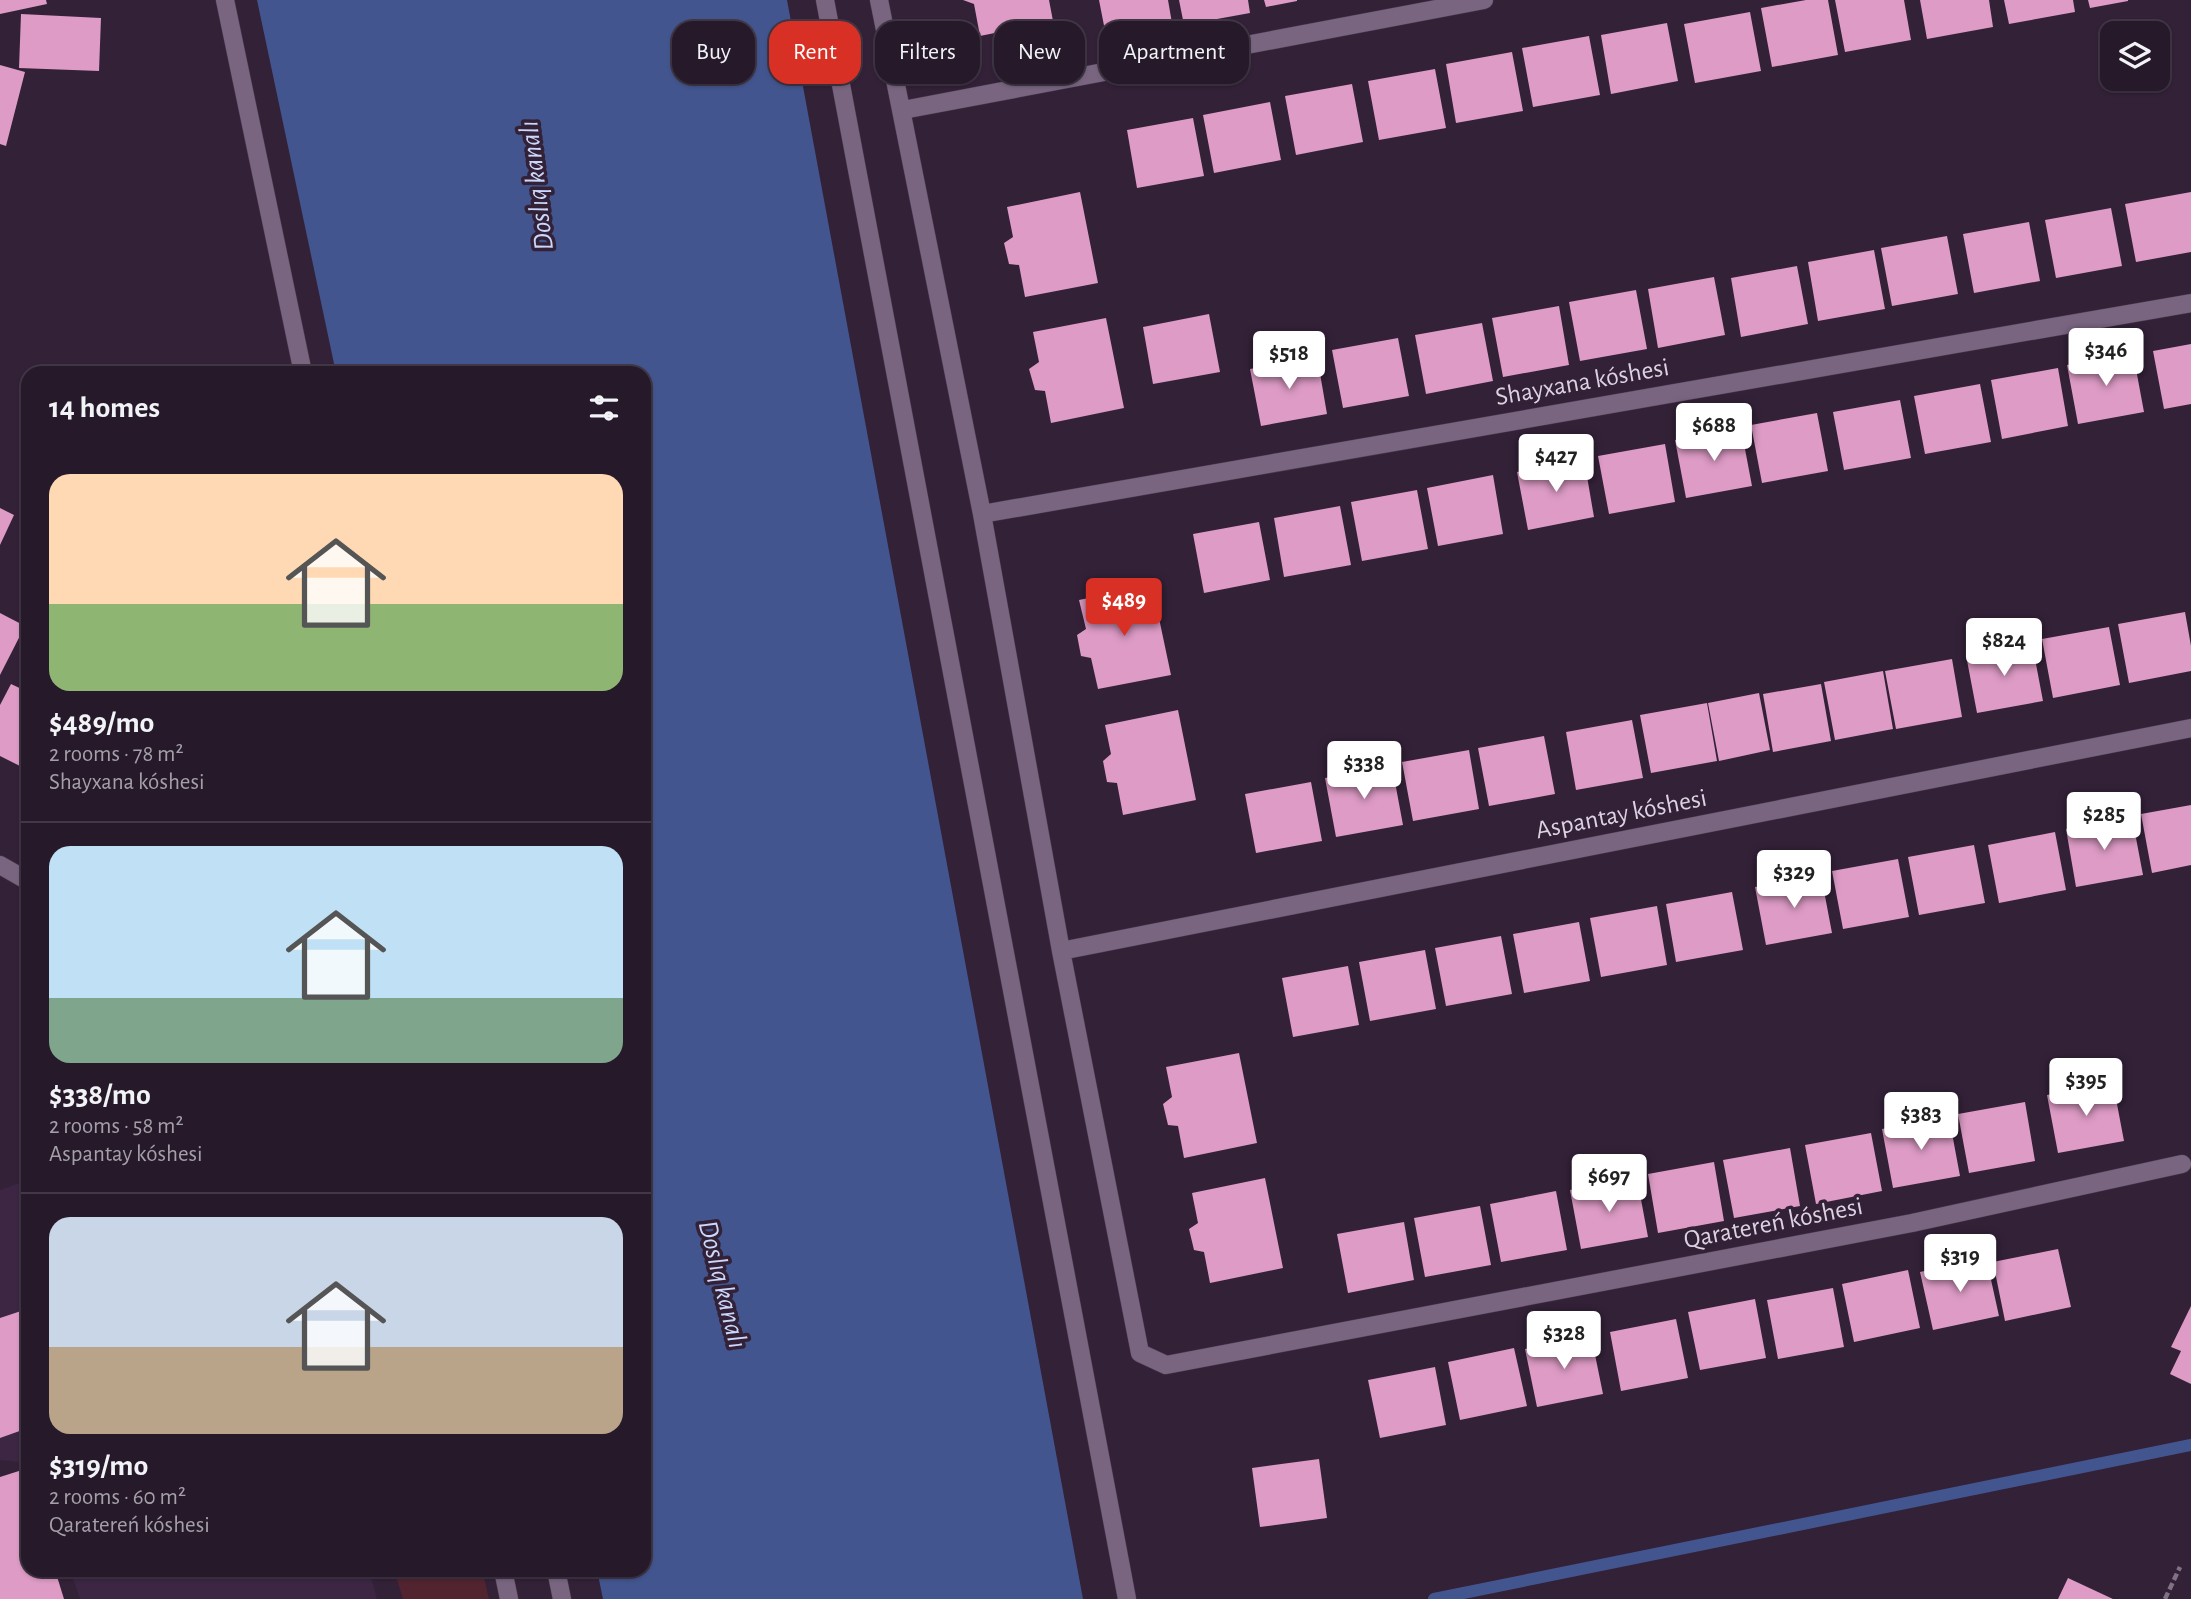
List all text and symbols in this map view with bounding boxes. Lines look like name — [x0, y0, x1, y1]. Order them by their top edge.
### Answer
chip: Buy — [672, 21, 755, 84]
chip: Rent — [769, 21, 861, 84]
chip: Filters — [875, 21, 980, 84]
chip: New — [994, 21, 1085, 84]
chip: Apartment — [1099, 21, 1249, 84]
map controls — [2100, 21, 2170, 91]
button: layers — [2100, 21, 2170, 91]
water label: Doslıq kanalı — [515, 119, 559, 252]
pin: $346 — [2065, 328, 2147, 388]
pin: $518 — [1248, 332, 1330, 391]
text: $346 — [2085, 339, 2127, 362]
text: $518 — [1269, 342, 1309, 365]
street label: Shayxana kóshesi — [1493, 354, 1671, 410]
icon: filters — [585, 389, 623, 427]
text: 14 homes — [49, 393, 160, 423]
pin: $688 — [1673, 404, 1755, 463]
text: $688 — [1692, 414, 1736, 437]
pin: $427 — [1515, 434, 1597, 494]
text: $427 — [1535, 445, 1577, 468]
icon: home — [273, 520, 399, 646]
pin: $489 — [1083, 578, 1165, 638]
text: $489 — [1102, 589, 1146, 612]
pin: $824 — [1963, 618, 2045, 678]
text: $824 — [1982, 629, 2026, 652]
text: $489/mo — [49, 708, 154, 738]
pin: $338 — [1323, 742, 1405, 801]
text: 2 rooms · 78 m² — [49, 743, 184, 766]
text: $338 — [1343, 752, 1385, 775]
text: Shayxana kóshesi — [49, 771, 205, 794]
street label: Aspantay kóshesi — [1533, 785, 1709, 843]
pin: $285 — [2063, 792, 2145, 852]
text: $285 — [2083, 803, 2125, 826]
pin: $329 — [1753, 850, 1835, 910]
text: $329 — [1773, 861, 1815, 884]
icon: home — [273, 892, 399, 1018]
pin: $395 — [2045, 1058, 2127, 1118]
text: $395 — [2065, 1069, 2107, 1092]
text: $338/mo — [49, 1080, 151, 1110]
pin: $383 — [1880, 1092, 1962, 1152]
text: $383 — [1900, 1103, 1942, 1126]
text: 2 rooms · 58 m² — [49, 1115, 184, 1138]
text: Aspantay kóshesi — [49, 1143, 203, 1166]
pin: $697 — [1568, 1154, 1650, 1214]
text: $697 — [1588, 1165, 1630, 1188]
street label: Qaratereń kóshesi — [1682, 1193, 1865, 1253]
water label: Doslıq kanalı — [693, 1218, 751, 1351]
pin: $319 — [1919, 1234, 2001, 1294]
text: $319 — [1940, 1245, 1980, 1268]
icon: home — [273, 1263, 399, 1389]
pin: $328 — [1523, 1312, 1605, 1371]
text: $328 — [1543, 1322, 1585, 1345]
text: $319/mo — [49, 1451, 148, 1481]
text: 2 rooms · 60 m² — [49, 1486, 186, 1509]
text: Qaratereń kóshesi — [49, 1514, 210, 1537]

